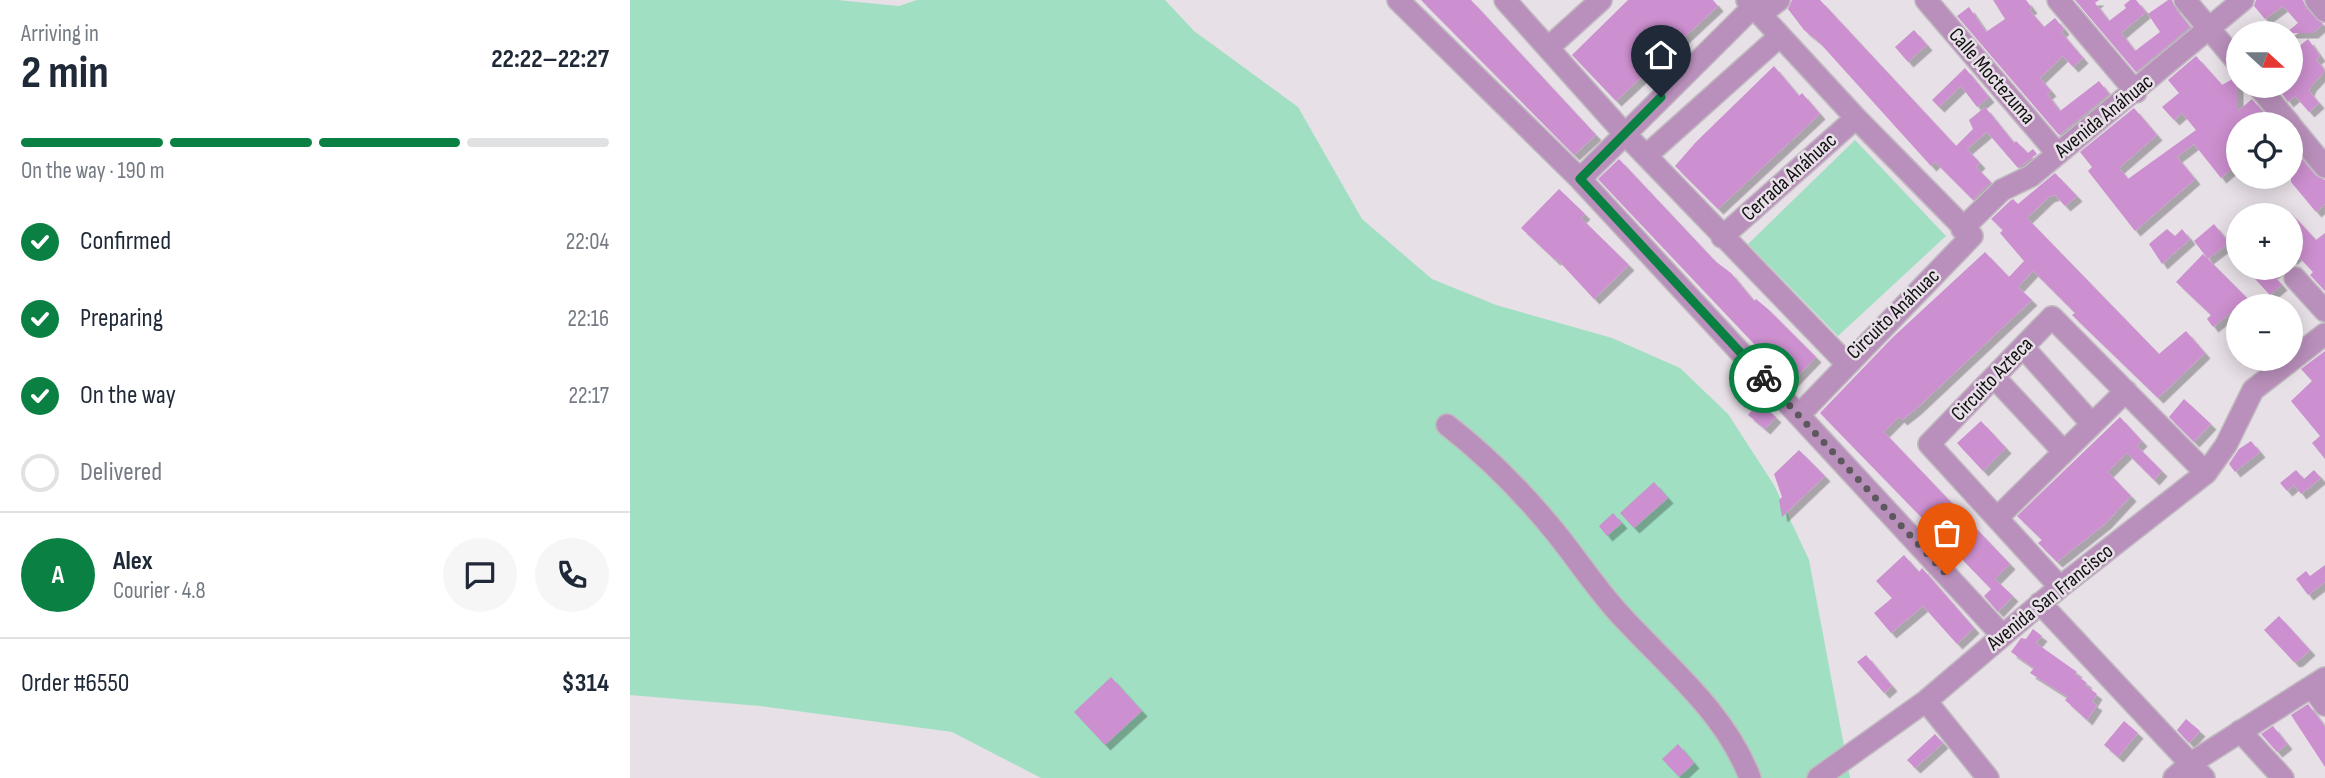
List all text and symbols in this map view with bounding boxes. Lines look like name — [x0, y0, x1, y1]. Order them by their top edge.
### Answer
text: Arriving in — [21, 20, 99, 48]
north arrow — [2226, 21, 2303, 98]
map controls — [2226, 21, 2303, 371]
street label: Calle Moctezuma — [1943, 23, 2041, 129]
pin — [1631, 25, 1691, 97]
icon: home — [1642, 36, 1680, 74]
text: 22:22–22:27 — [491, 44, 609, 75]
text: 2 min — [21, 46, 109, 101]
street label: Avenida Anáhuac — [2049, 69, 2158, 164]
button: locate — [2226, 112, 2303, 189]
street label: Cerrada Anáhuac — [1736, 128, 1842, 226]
text: On the way · 190 m — [21, 157, 164, 185]
button: + — [2226, 203, 2303, 280]
icon: check — [21, 223, 59, 261]
text: Confirmed — [80, 226, 171, 257]
text: 22:04 — [566, 228, 609, 256]
street label: Circuito Anáhuac — [1841, 263, 1945, 365]
button: − — [2226, 294, 2303, 371]
icon: check — [21, 300, 59, 338]
text: Preparing — [80, 303, 163, 334]
text: 22:16 — [568, 305, 609, 333]
street label: Circuito Azteca — [1946, 332, 2038, 426]
courier — [1729, 343, 1799, 413]
icon: bike — [1745, 359, 1783, 397]
icon: check — [21, 377, 59, 415]
text: On the way — [80, 380, 176, 411]
text: 22:17 — [568, 382, 609, 410]
text: Delivered — [80, 457, 162, 488]
pin — [1917, 503, 1977, 575]
icon: bag — [1928, 514, 1966, 552]
button: chat — [443, 538, 517, 612]
button: phone — [535, 538, 609, 612]
street label: Avenida San Francisco — [1981, 538, 2118, 656]
text: Alex — [113, 546, 153, 577]
text: A — [52, 560, 64, 591]
text: Courier · 4.8 — [113, 577, 206, 605]
text: Order #6550 — [21, 668, 129, 699]
text: $314 — [562, 668, 609, 699]

